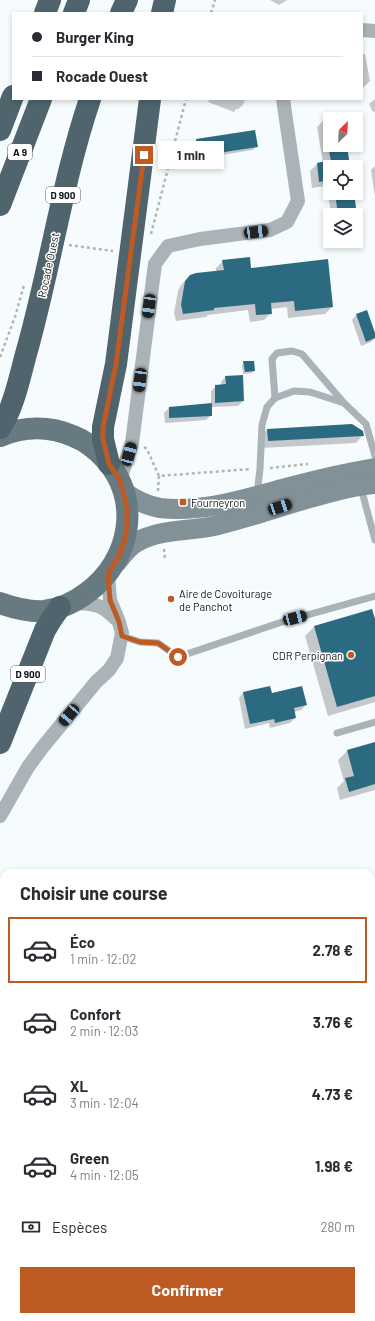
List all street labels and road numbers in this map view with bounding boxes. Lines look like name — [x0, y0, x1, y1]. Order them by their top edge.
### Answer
road number: A 9 — [8, 144, 32, 160]
road number: D 900 — [46, 187, 80, 203]
street label: Rocade Ouest — [35, 231, 61, 299]
road number: D 900 — [11, 666, 45, 682]

